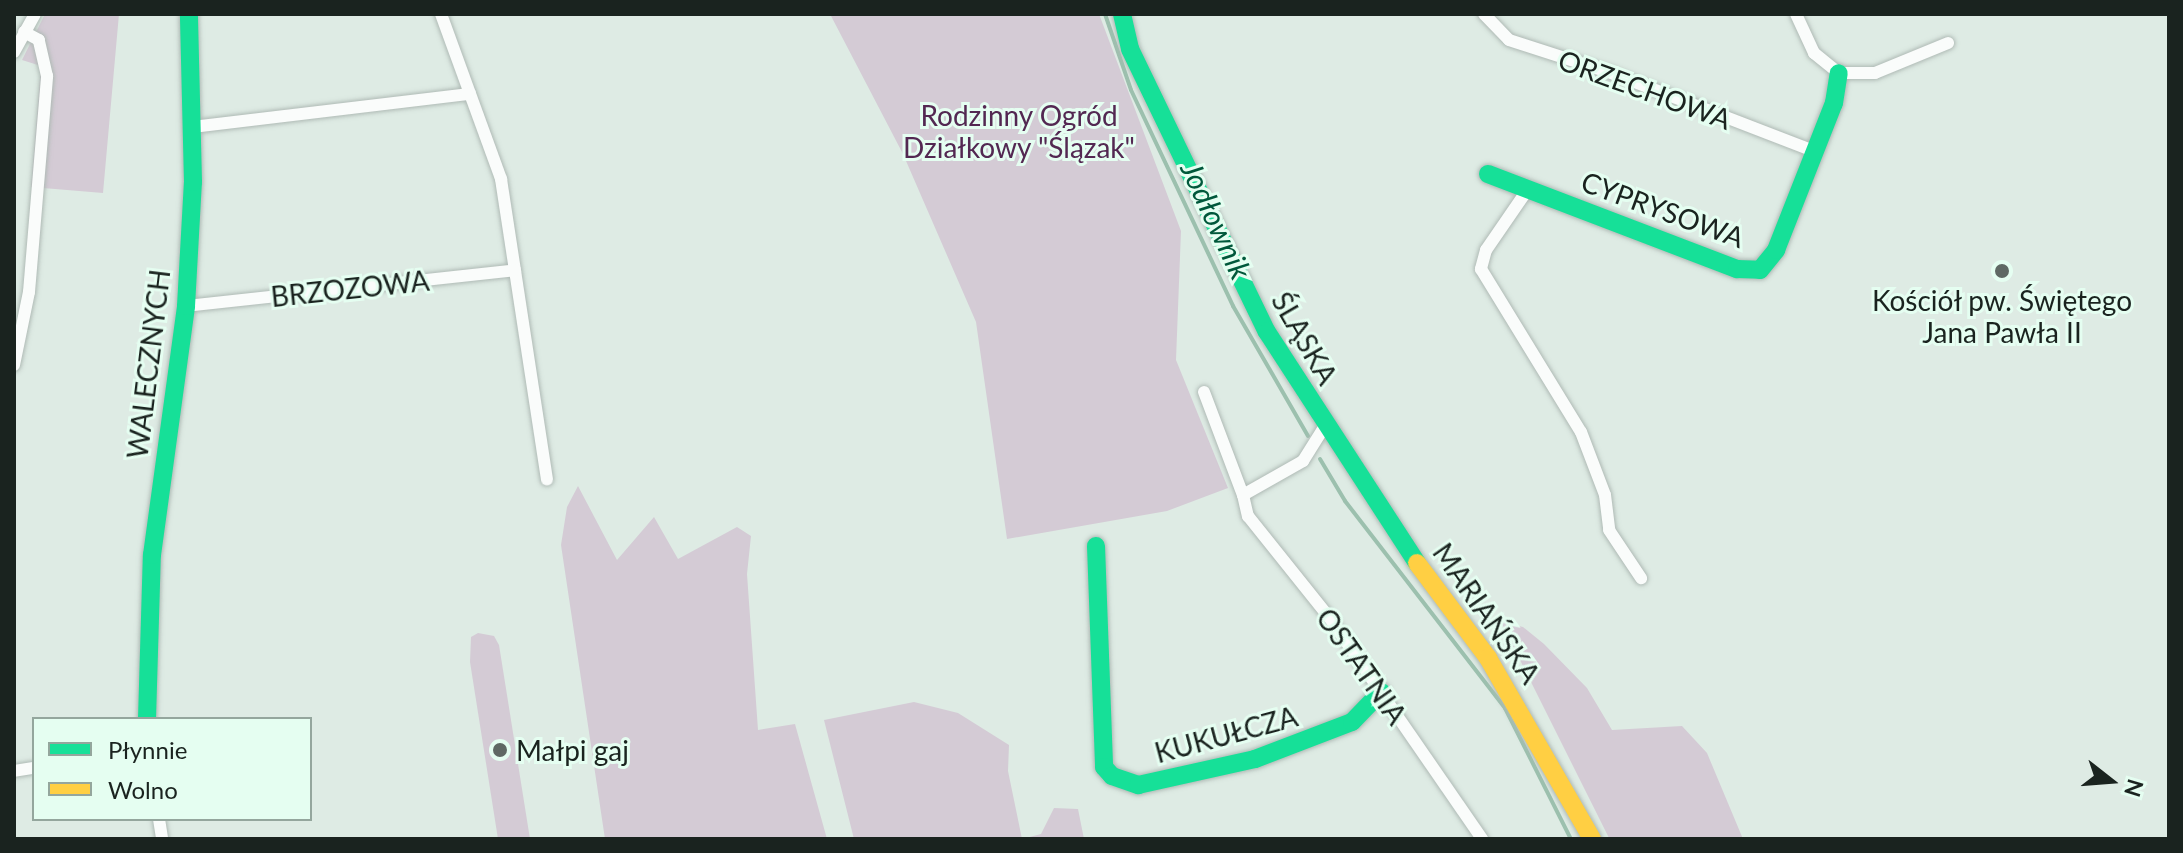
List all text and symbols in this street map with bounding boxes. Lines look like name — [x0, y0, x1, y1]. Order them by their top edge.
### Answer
street label: ORZECHOWA — [1554, 42, 1736, 136]
park label: Rodzinny Ogród Działkowy "Ślązak" — [903, 98, 1135, 164]
water label: Jodłownik — [1174, 155, 1260, 285]
street label: CYPRYSOWA — [1577, 164, 1749, 254]
marker: Kościół pw. Świętego Jana Pawła II — [1993, 262, 2011, 280]
street label: BRZOZOWA — [269, 263, 431, 313]
street label: WALECZNYCH — [120, 268, 176, 460]
place label: Kościół pw. Świętego Jana Pawła II — [1871, 283, 2133, 349]
street label: ŚLĄSKA — [1265, 286, 1345, 390]
street label: MARIAŃSKA — [1426, 536, 1548, 690]
street label: OSTATNIA — [1310, 602, 1414, 730]
street label: KUKUŁCZA — [1151, 699, 1301, 769]
legend — [32, 717, 312, 821]
place label: Małpi gaj — [516, 733, 629, 767]
text: Płynnie — [108, 735, 187, 764]
marker: Małpi gaj — [491, 741, 509, 759]
north arrow — [2071, 741, 2151, 821]
text: Wolno — [108, 775, 178, 804]
text: N — [2119, 776, 2150, 800]

